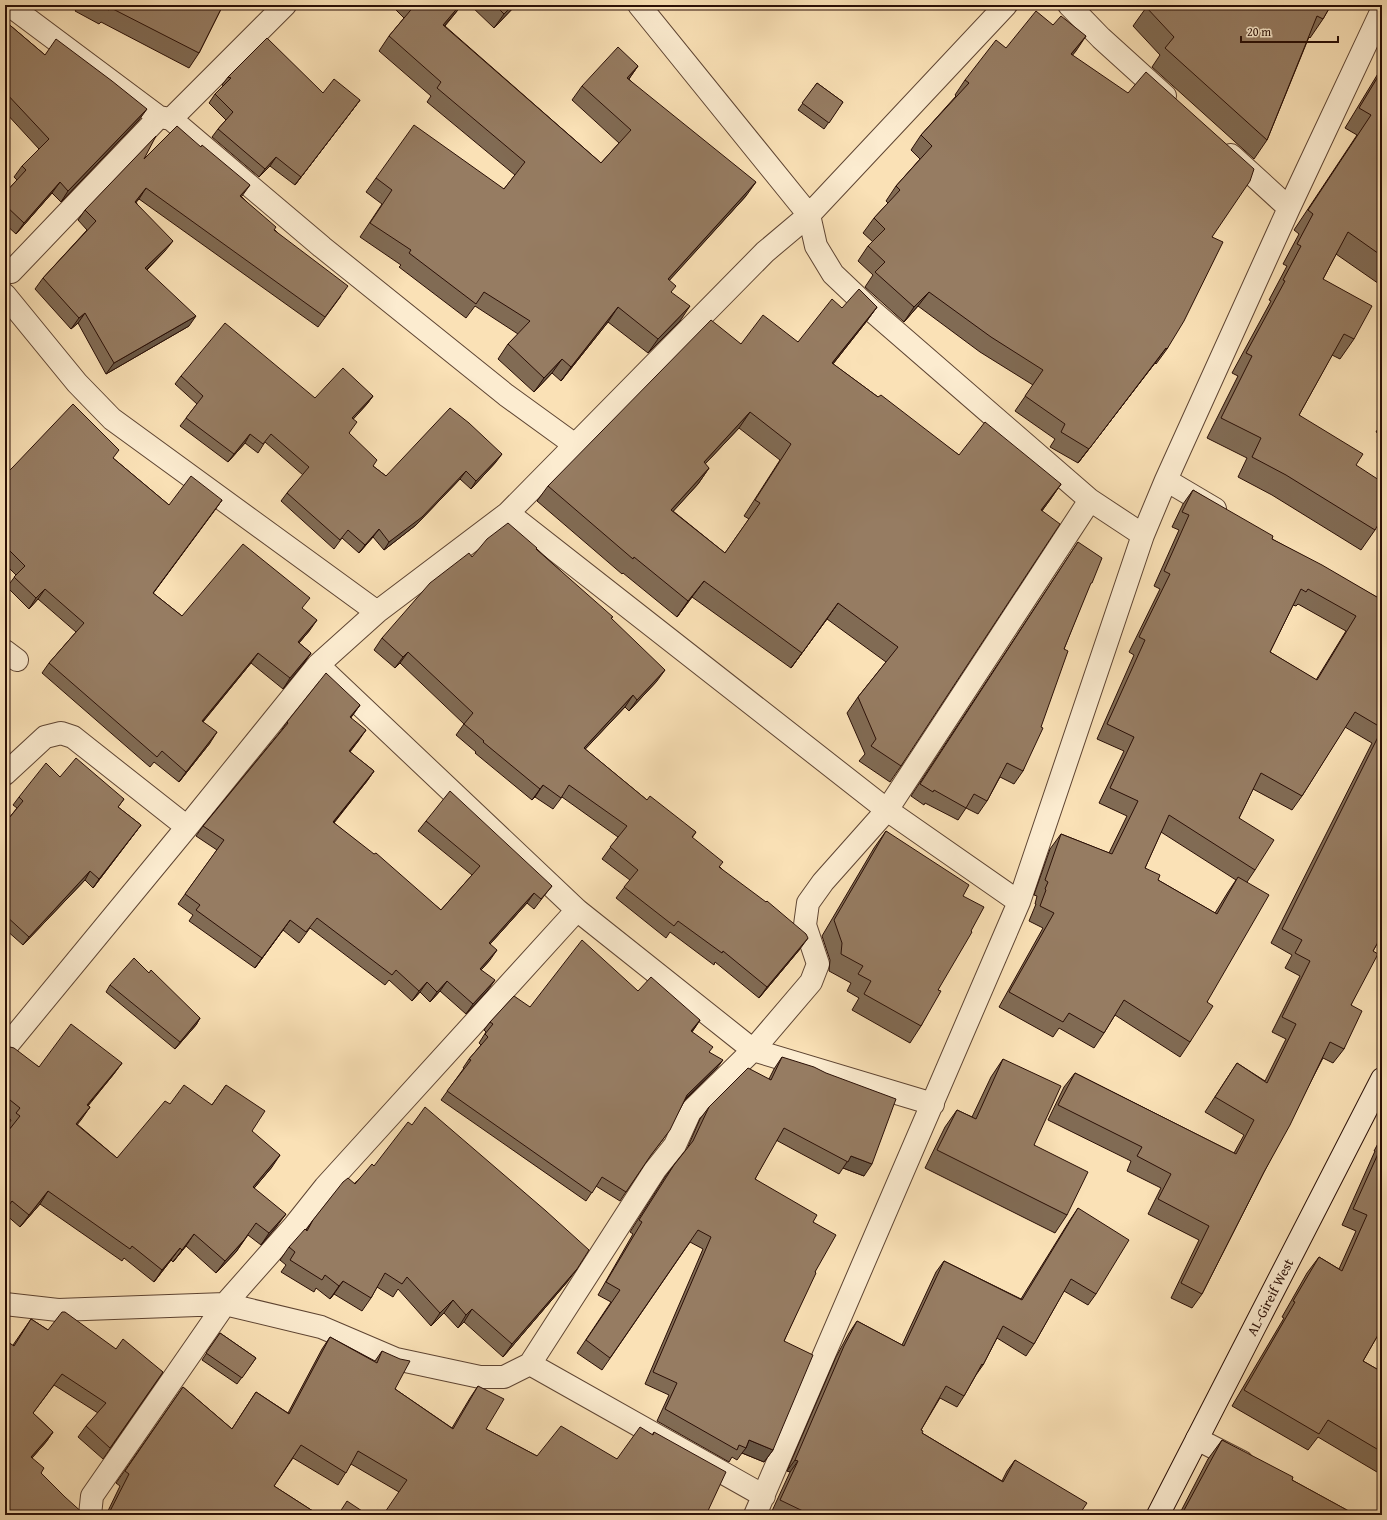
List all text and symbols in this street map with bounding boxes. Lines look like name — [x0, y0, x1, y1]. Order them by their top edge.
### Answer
scale bar — [1241, 18, 1338, 44]
text: 20 m — [1247, 23, 1271, 40]
street label: AL-Gireif West — [1242, 1255, 1298, 1339]

